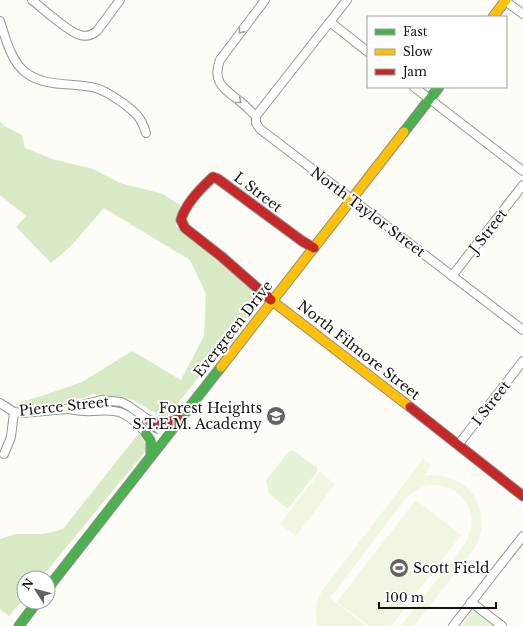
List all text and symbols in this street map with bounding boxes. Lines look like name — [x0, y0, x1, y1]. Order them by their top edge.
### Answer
legend — [367, 16, 507, 88]
text: Fast — [403, 24, 428, 39]
one-way arrow — [238, 26, 245, 33]
text: Slow — [403, 44, 433, 59]
text: Jam — [401, 64, 427, 79]
one-way arrow — [234, 96, 242, 103]
street label: North Taylor Street — [307, 163, 429, 261]
street label: L Street — [230, 168, 286, 216]
street label: J Street — [464, 205, 511, 258]
street label: Evergreen Drive — [190, 277, 276, 381]
street label: North Filmore Street — [294, 297, 424, 404]
street label: I Street — [468, 376, 515, 429]
street label: Pierce Street — [18, 392, 111, 420]
place label: Forest Heights S.T.E.M. Academy — [133, 399, 262, 433]
school or university icon: Forest Heights S.T.E.M. Academy — [265, 405, 287, 427]
sports icon: Scott Field — [388, 557, 410, 579]
place label: Scott Field — [413, 559, 490, 577]
north arrow — [16, 570, 56, 610]
text: N — [19, 575, 37, 592]
scale bar — [379, 584, 496, 610]
text: 100 m — [385, 590, 424, 605]

